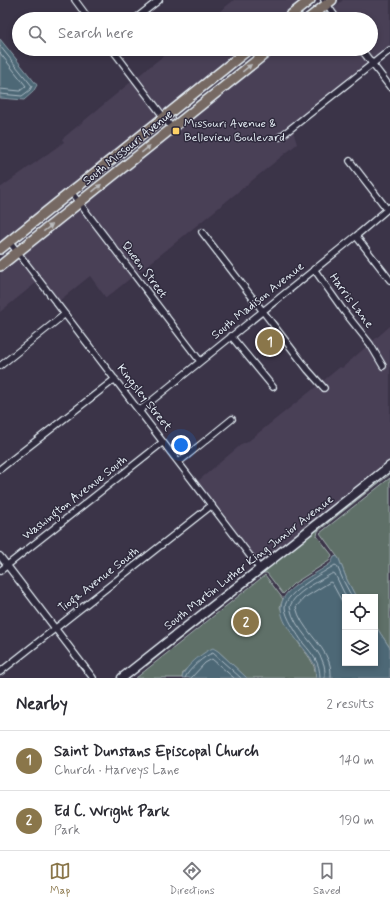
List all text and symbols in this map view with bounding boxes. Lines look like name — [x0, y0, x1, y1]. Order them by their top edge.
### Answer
search box — [12, 12, 378, 56]
icon: search — [26, 23, 48, 45]
text: Search here — [58, 24, 134, 44]
one-way arrow — [242, 63, 253, 72]
street label: South Missouri Avenue — [80, 107, 176, 189]
place label: Missouri Avenue & Belleview Boulevard — [184, 116, 285, 146]
marker: Missouri Avenue & Belleview Boulevard — [171, 126, 181, 136]
one-way arrow — [140, 144, 151, 153]
one-way arrow — [92, 183, 103, 192]
one-way arrow — [42, 223, 53, 232]
street label: Queen Street — [117, 238, 171, 302]
street label: South Madison Avenue — [208, 259, 308, 343]
street label: Harris Lane — [325, 270, 377, 332]
pin: 1 — [257, 327, 283, 357]
street label: Kingsley Street — [113, 361, 175, 435]
your location — [171, 435, 191, 455]
street label: Washington Avenue South — [19, 452, 131, 545]
street label: South Martin Luther King Junior Avenue — [161, 492, 337, 634]
street label: Tioga Avenue South — [55, 543, 143, 617]
map controls — [342, 594, 378, 666]
button: locate — [342, 594, 378, 630]
pin: 2 — [233, 607, 259, 637]
button: layers — [342, 630, 378, 666]
text: Nearby — [16, 693, 68, 715]
text: 2 results — [327, 696, 374, 713]
text: Saint Dunstans Episcopal Church — [54, 742, 259, 762]
text: 1 — [26, 752, 32, 769]
text: 140 m — [339, 752, 374, 769]
text: Church · Harveys Lane — [54, 762, 179, 779]
text: Ed C. Wright Park — [54, 802, 170, 822]
text: 2 — [26, 812, 32, 829]
text: 190 m — [339, 812, 374, 829]
text: Park — [54, 822, 80, 839]
tab: Map — [49, 860, 71, 898]
tab: Directions — [169, 860, 215, 898]
tab: Saved — [313, 860, 341, 898]

